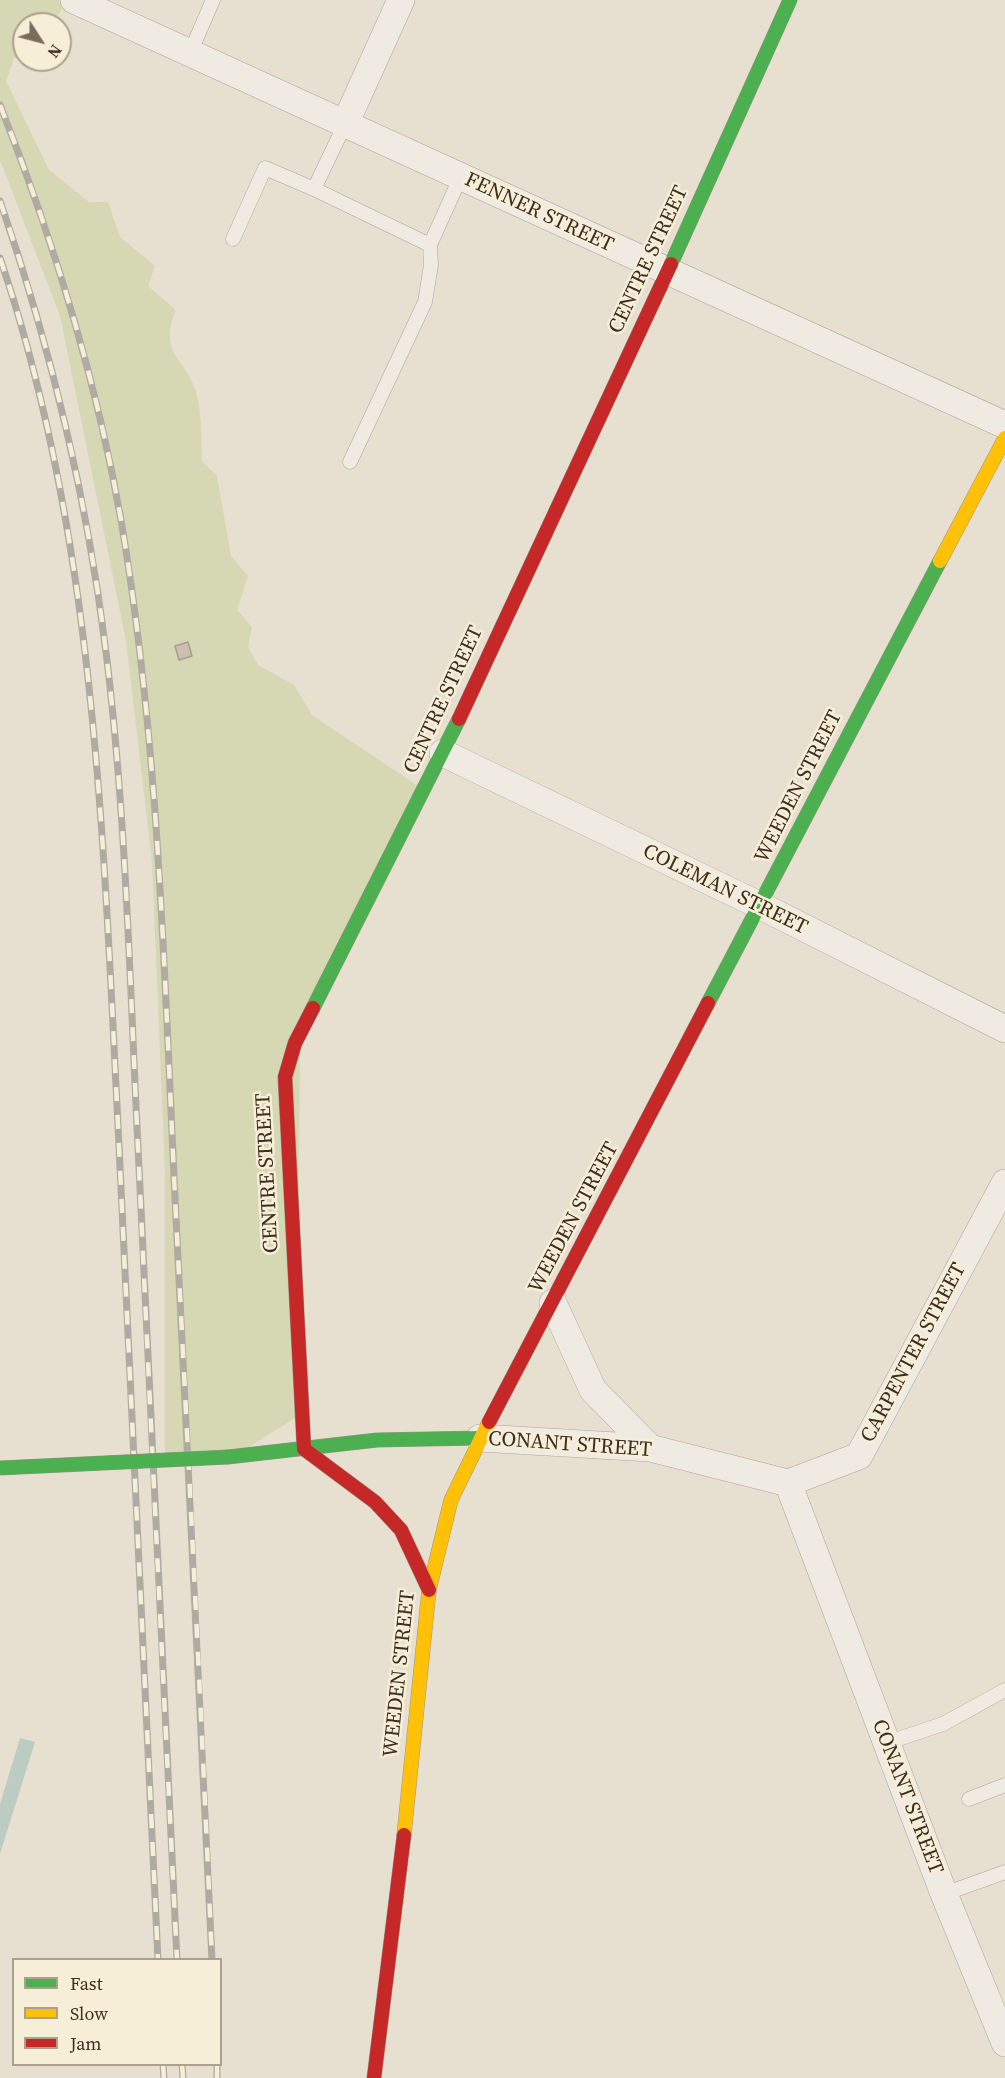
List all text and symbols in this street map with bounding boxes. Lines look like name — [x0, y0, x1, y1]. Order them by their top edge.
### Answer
north arrow — [12, 12, 72, 72]
text: N — [43, 40, 67, 63]
street label: FENNER STREET — [461, 167, 617, 259]
street label: CENTRE STREET — [604, 182, 694, 338]
street label: CENTRE STREET — [399, 622, 489, 778]
street label: WEEDEN STREET — [750, 707, 848, 867]
street label: COLEMAN STREET — [638, 839, 812, 941]
street label: CENTRE STREET — [251, 1092, 285, 1254]
street label: WEEDEN STREET — [524, 1138, 624, 1298]
street label: CARPENTER STREET — [856, 1259, 972, 1447]
street label: CONANT STREET — [487, 1427, 653, 1463]
street label: WEEDEN STREET — [379, 1589, 421, 1759]
street label: CONANT STREET — [866, 1716, 948, 1878]
legend — [12, 1958, 222, 2066]
text: Fast — [70, 1971, 103, 1996]
text: Slow — [70, 2001, 108, 2026]
text: Jam — [70, 2031, 102, 2056]

